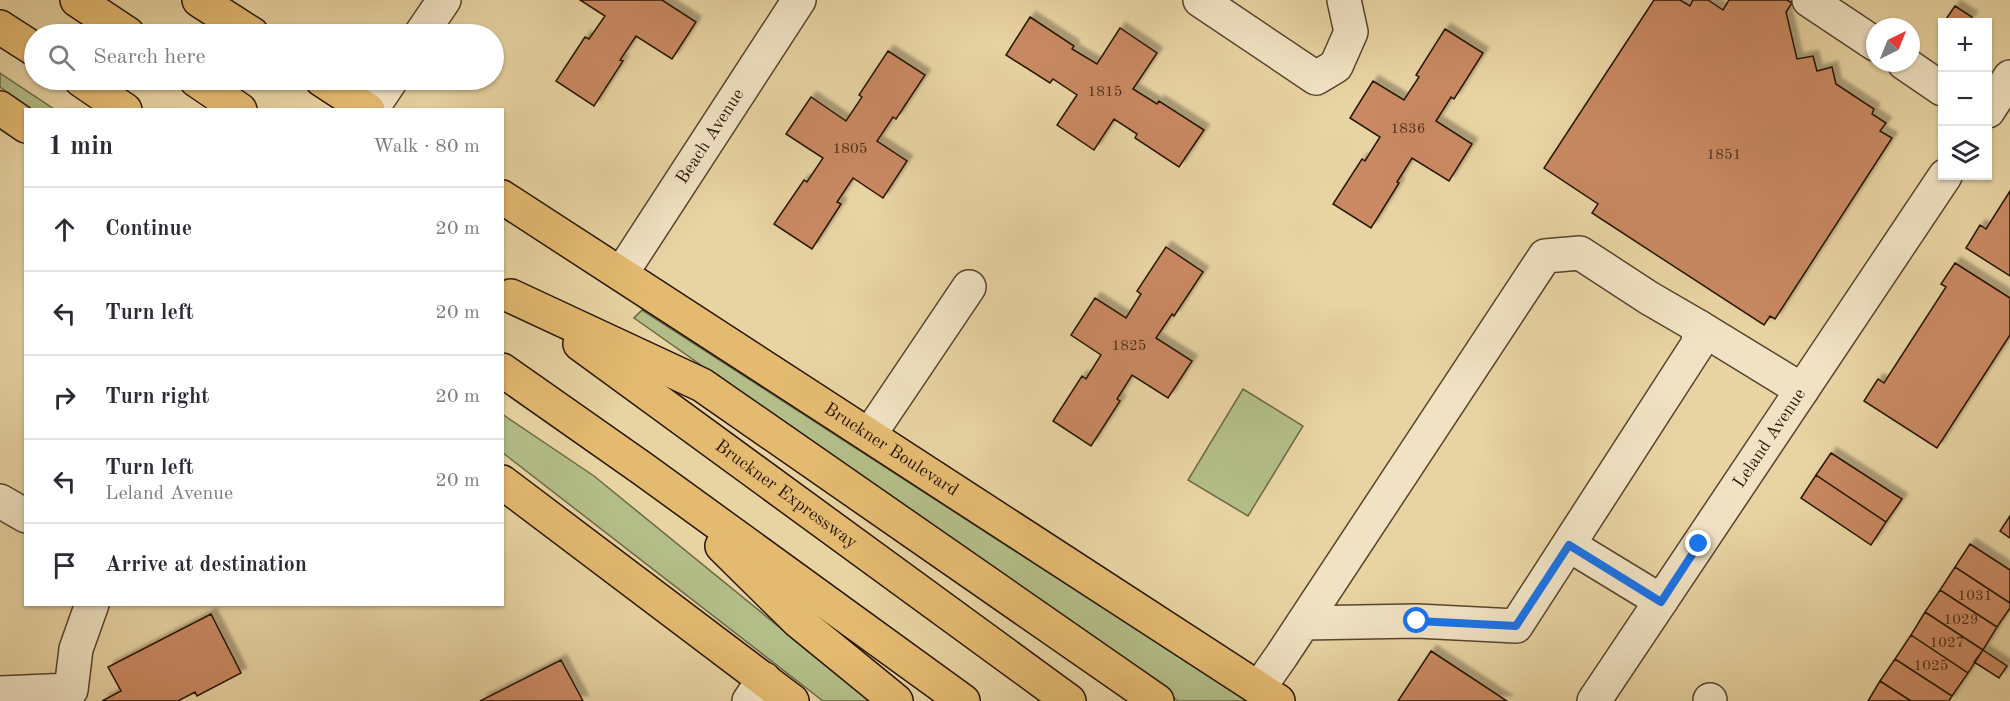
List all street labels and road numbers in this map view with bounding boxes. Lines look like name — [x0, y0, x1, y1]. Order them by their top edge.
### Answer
street label: Beach Avenue — [673, 86, 748, 187]
street label: Leland Avenue — [1730, 385, 1809, 491]
street label: Bruckner Boulevard — [821, 400, 961, 500]
street label: Bruckner Expressway — [712, 437, 861, 552]

